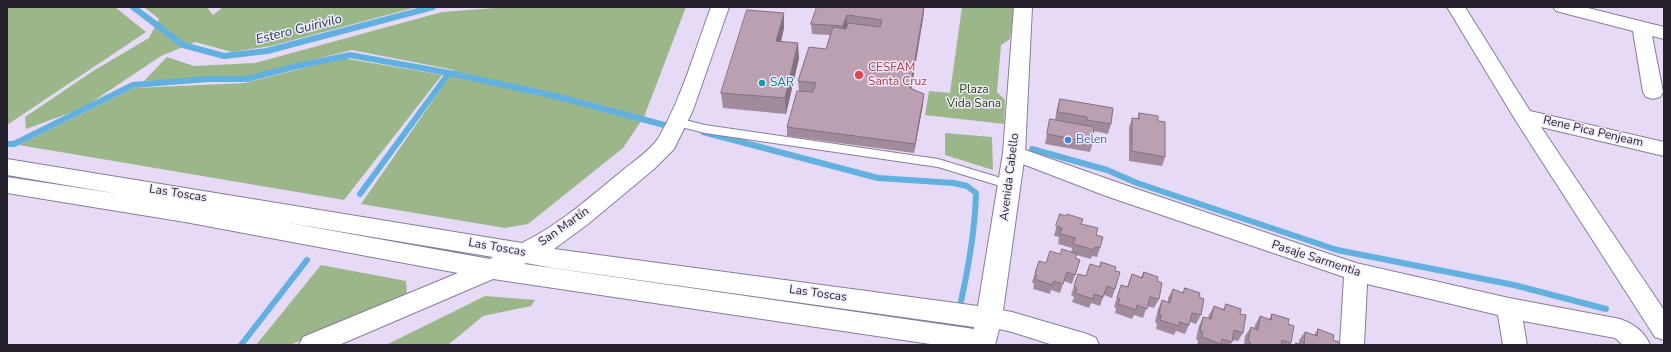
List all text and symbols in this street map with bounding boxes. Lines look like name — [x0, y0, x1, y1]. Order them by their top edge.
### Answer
water label: Estero Guirivilo — [254, 12, 344, 48]
place label: CESFAM Santa Cruz — [868, 61, 927, 89]
marker: CESFAM Santa Cruz — [853, 69, 865, 81]
place label: SAR — [770, 76, 794, 90]
marker: SAR — [757, 78, 767, 88]
park label: Plaza Vida Sana — [947, 83, 1001, 111]
street label: Rene Pica Penjeam — [1542, 113, 1644, 151]
street label: Avenida Cabello — [997, 132, 1023, 222]
place label: Belen — [1076, 133, 1107, 147]
marker: Belen — [1063, 135, 1073, 145]
street label: Las Toscas — [148, 182, 208, 206]
street label: San Martín — [536, 204, 592, 250]
street label: Las Toscas — [467, 236, 527, 260]
street label: Pasaje Sarmentia — [1270, 238, 1362, 280]
street label: Las Toscas — [788, 283, 848, 305]

